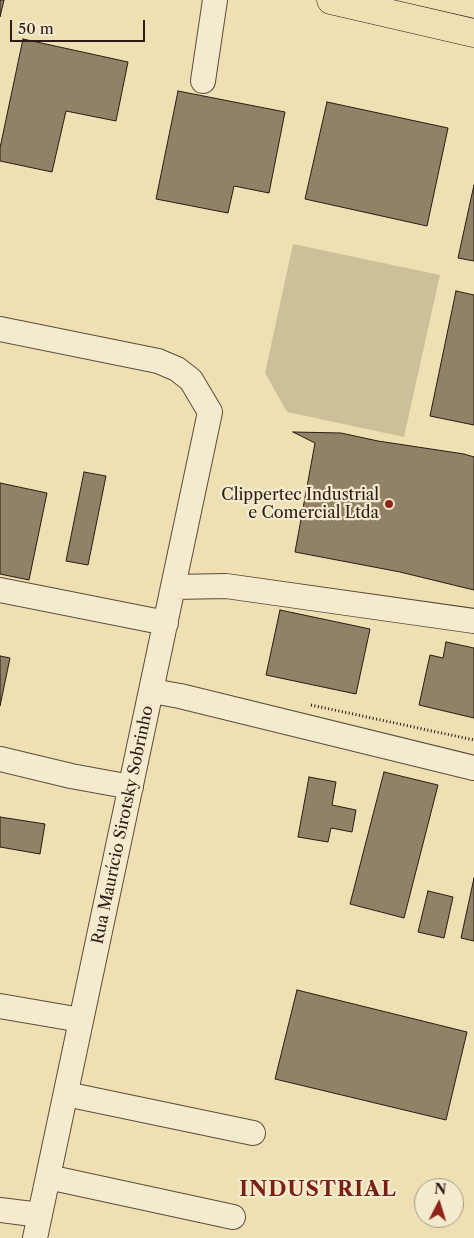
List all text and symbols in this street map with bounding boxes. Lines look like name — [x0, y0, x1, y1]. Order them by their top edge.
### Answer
scale bar — [12, 10, 148, 42]
text: 50 m — [18, 19, 54, 38]
place label: Clippertec Industrial e Comercial Ltda — [221, 485, 379, 523]
marker: Clippertec Industrial e Comercial Ltda — [383, 498, 395, 510]
street label: Rua Maurício Sirotsky Sobrinho — [88, 704, 158, 946]
district label: INDUSTRIAL — [238, 1177, 398, 1203]
north arrow — [414, 1178, 464, 1228]
text: N — [433, 1180, 447, 1199]

